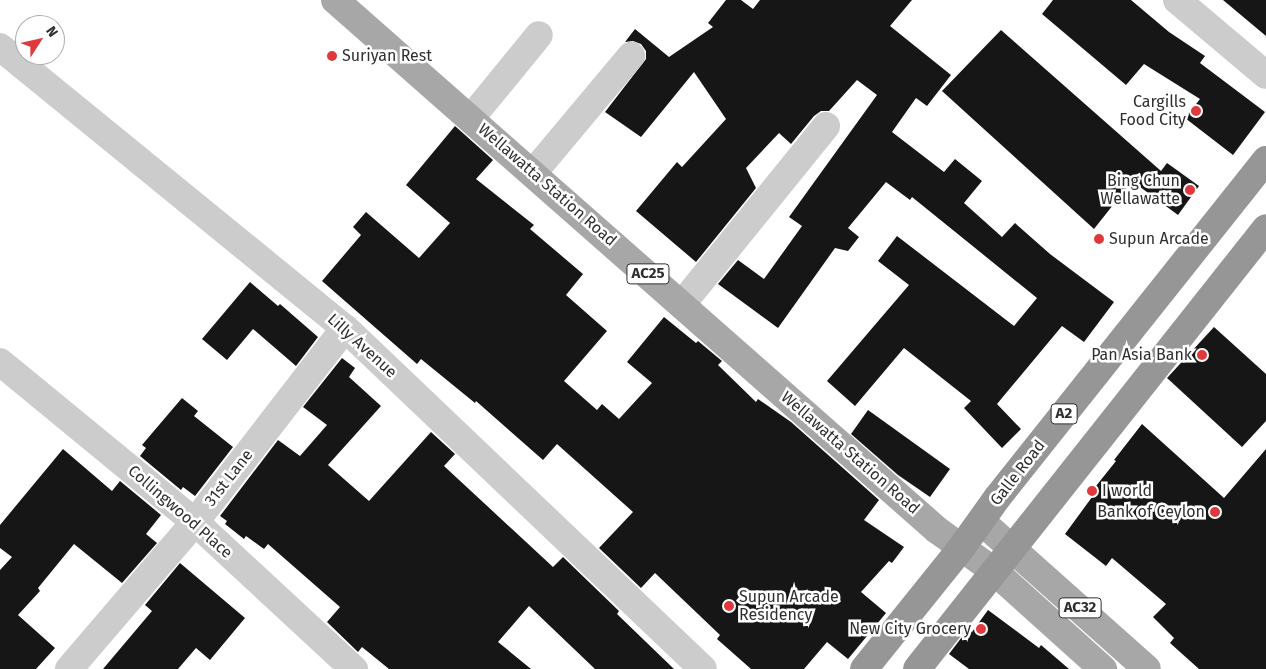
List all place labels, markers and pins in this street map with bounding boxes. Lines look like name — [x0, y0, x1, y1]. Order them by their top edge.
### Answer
place label: Suriyan Rest — [342, 46, 432, 66]
marker: Suriyan Rest — [326, 50, 338, 62]
place label: Cargills Food City — [1119, 92, 1186, 130]
marker: Cargills Food City — [1190, 105, 1202, 117]
place label: Bing Chun Wellawatte — [1100, 171, 1180, 209]
marker: Bing Chun Wellawatte — [1184, 184, 1196, 196]
place label: Supun Arcade — [1109, 229, 1209, 249]
marker: Supun Arcade — [1093, 233, 1105, 245]
place label: Pan Asia Bank — [1091, 345, 1192, 365]
marker: Pan Asia Bank — [1196, 349, 1208, 361]
place label: I world — [1102, 481, 1152, 501]
marker: I world — [1086, 485, 1098, 497]
place label: Bank of Ceylon — [1097, 502, 1205, 522]
marker: Bank of Ceylon — [1209, 506, 1221, 518]
place label: Supun Arcade Residency — [739, 587, 839, 625]
marker: Supun Arcade Residency — [723, 600, 735, 612]
place label: New City Grocery — [849, 619, 971, 639]
marker: New City Grocery — [975, 623, 987, 635]

